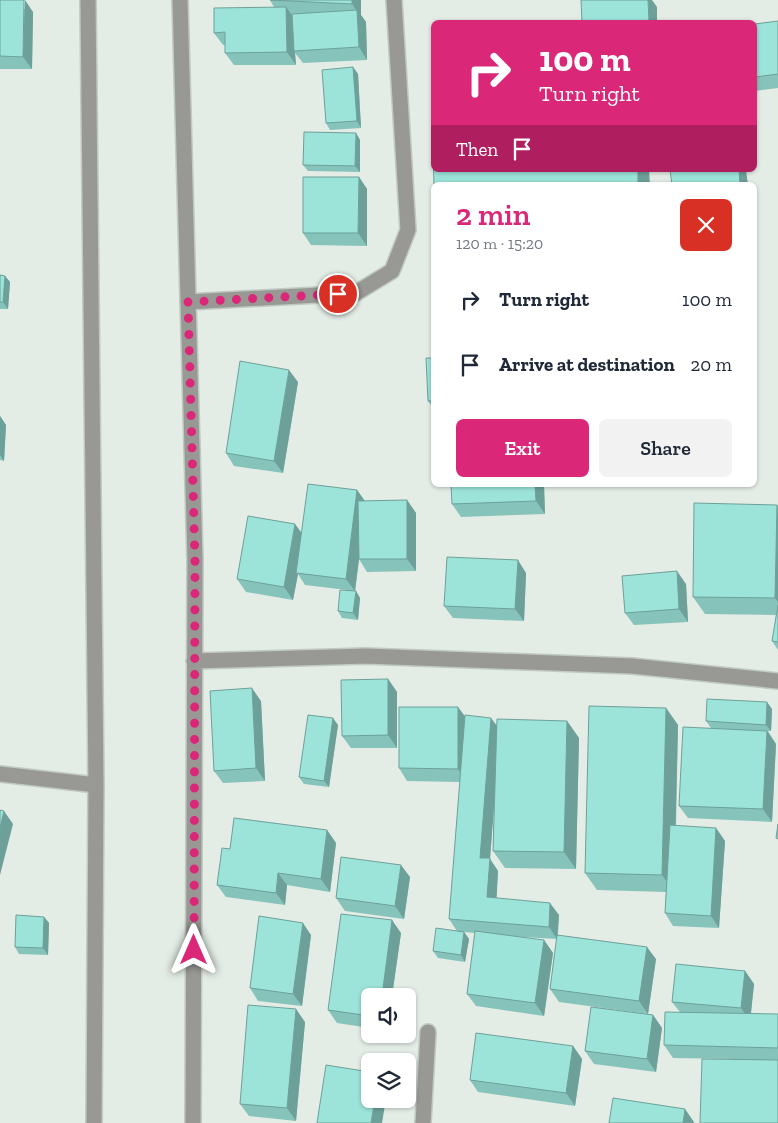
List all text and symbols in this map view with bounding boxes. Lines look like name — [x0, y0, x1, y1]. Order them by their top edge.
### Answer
text: 100 m — [539, 38, 631, 80]
icon: right — [456, 40, 521, 105]
text: Turn right — [539, 80, 640, 107]
icon: arrive — [508, 135, 536, 163]
text: Then — [456, 138, 498, 161]
text: 2 min — [456, 197, 530, 233]
button: close — [680, 199, 732, 251]
text: 120 m · 15:20 — [456, 234, 543, 253]
pin — [317, 273, 359, 315]
icon: arrive — [324, 280, 352, 308]
icon: right — [456, 286, 484, 314]
text: Turn right — [499, 288, 589, 311]
text: 100 m — [682, 288, 732, 311]
icon: arrive — [456, 351, 484, 379]
text: Arrive at destination — [499, 353, 675, 376]
text: 20 m — [691, 353, 732, 376]
button: Exit — [456, 419, 589, 477]
button: Share — [599, 419, 732, 477]
position arrow — [167, 923, 219, 975]
map controls — [361, 988, 416, 1108]
button: sound — [361, 988, 416, 1043]
button: layers — [361, 1053, 416, 1108]

